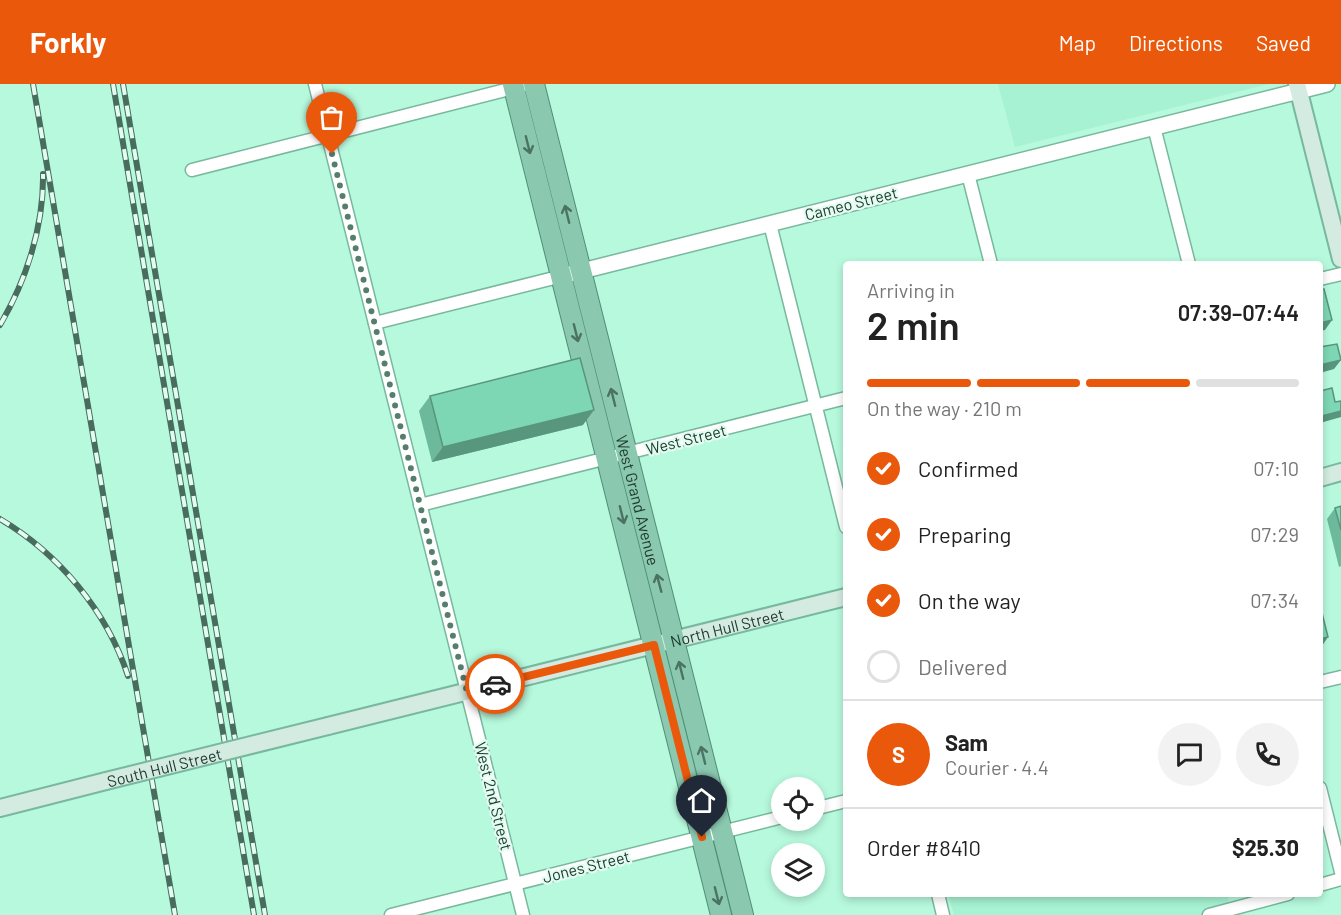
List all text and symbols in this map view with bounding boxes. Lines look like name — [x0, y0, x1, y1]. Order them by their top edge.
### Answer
text: Forkly — [30, 25, 106, 59]
text: Map — [1059, 30, 1096, 55]
text: Directions — [1129, 30, 1223, 55]
text: Saved — [1256, 30, 1311, 55]
pin — [306, 92, 357, 154]
icon: bag — [315, 101, 348, 134]
one-way arrow — [523, 135, 534, 154]
street label: Cameo Street — [803, 182, 899, 224]
one-way arrow — [560, 205, 572, 224]
text: Arriving in — [867, 278, 955, 302]
text: 07:39–07:44 — [1178, 299, 1299, 325]
text: 2 min — [867, 301, 960, 348]
one-way arrow — [571, 323, 582, 342]
one-way arrow — [606, 387, 618, 406]
text: On the way · 210 m — [867, 396, 1022, 420]
street label: West Street — [644, 420, 728, 458]
street label: West Grand Avenue — [613, 433, 664, 567]
icon: check — [867, 452, 900, 485]
text: Confirmed — [918, 455, 1018, 481]
text: 07:10 — [1253, 456, 1299, 480]
one-way arrow — [616, 505, 628, 524]
icon: check — [867, 518, 900, 551]
text: Preparing — [918, 521, 1011, 547]
text: 07:29 — [1250, 522, 1299, 546]
one-way arrow — [653, 574, 665, 593]
icon: check — [867, 584, 900, 617]
text: On the way — [918, 587, 1021, 613]
text: 07:34 — [1250, 588, 1299, 612]
street label: North Hull Street — [668, 603, 786, 650]
text: Delivered — [918, 653, 1007, 679]
courier — [465, 654, 525, 714]
one-way arrow — [675, 661, 687, 680]
icon: car — [479, 668, 512, 701]
button: chat — [1158, 723, 1221, 786]
button: phone — [1236, 723, 1299, 786]
text: Sam — [945, 729, 988, 755]
street label: West 2nd Street — [471, 740, 517, 852]
text: S — [892, 741, 905, 767]
street label: South Hull Street — [105, 743, 224, 790]
one-way arrow — [696, 746, 708, 765]
text: Courier · 4.4 — [945, 755, 1049, 779]
pin — [676, 775, 727, 837]
map controls — [771, 777, 825, 897]
button: locate — [771, 777, 825, 831]
icon: home — [685, 784, 718, 817]
text: Order #8410 — [867, 834, 981, 860]
text: $25.30 — [1232, 834, 1299, 860]
button: layers — [771, 843, 825, 897]
street label: Jones Street — [540, 846, 632, 886]
one-way arrow — [711, 887, 723, 906]

